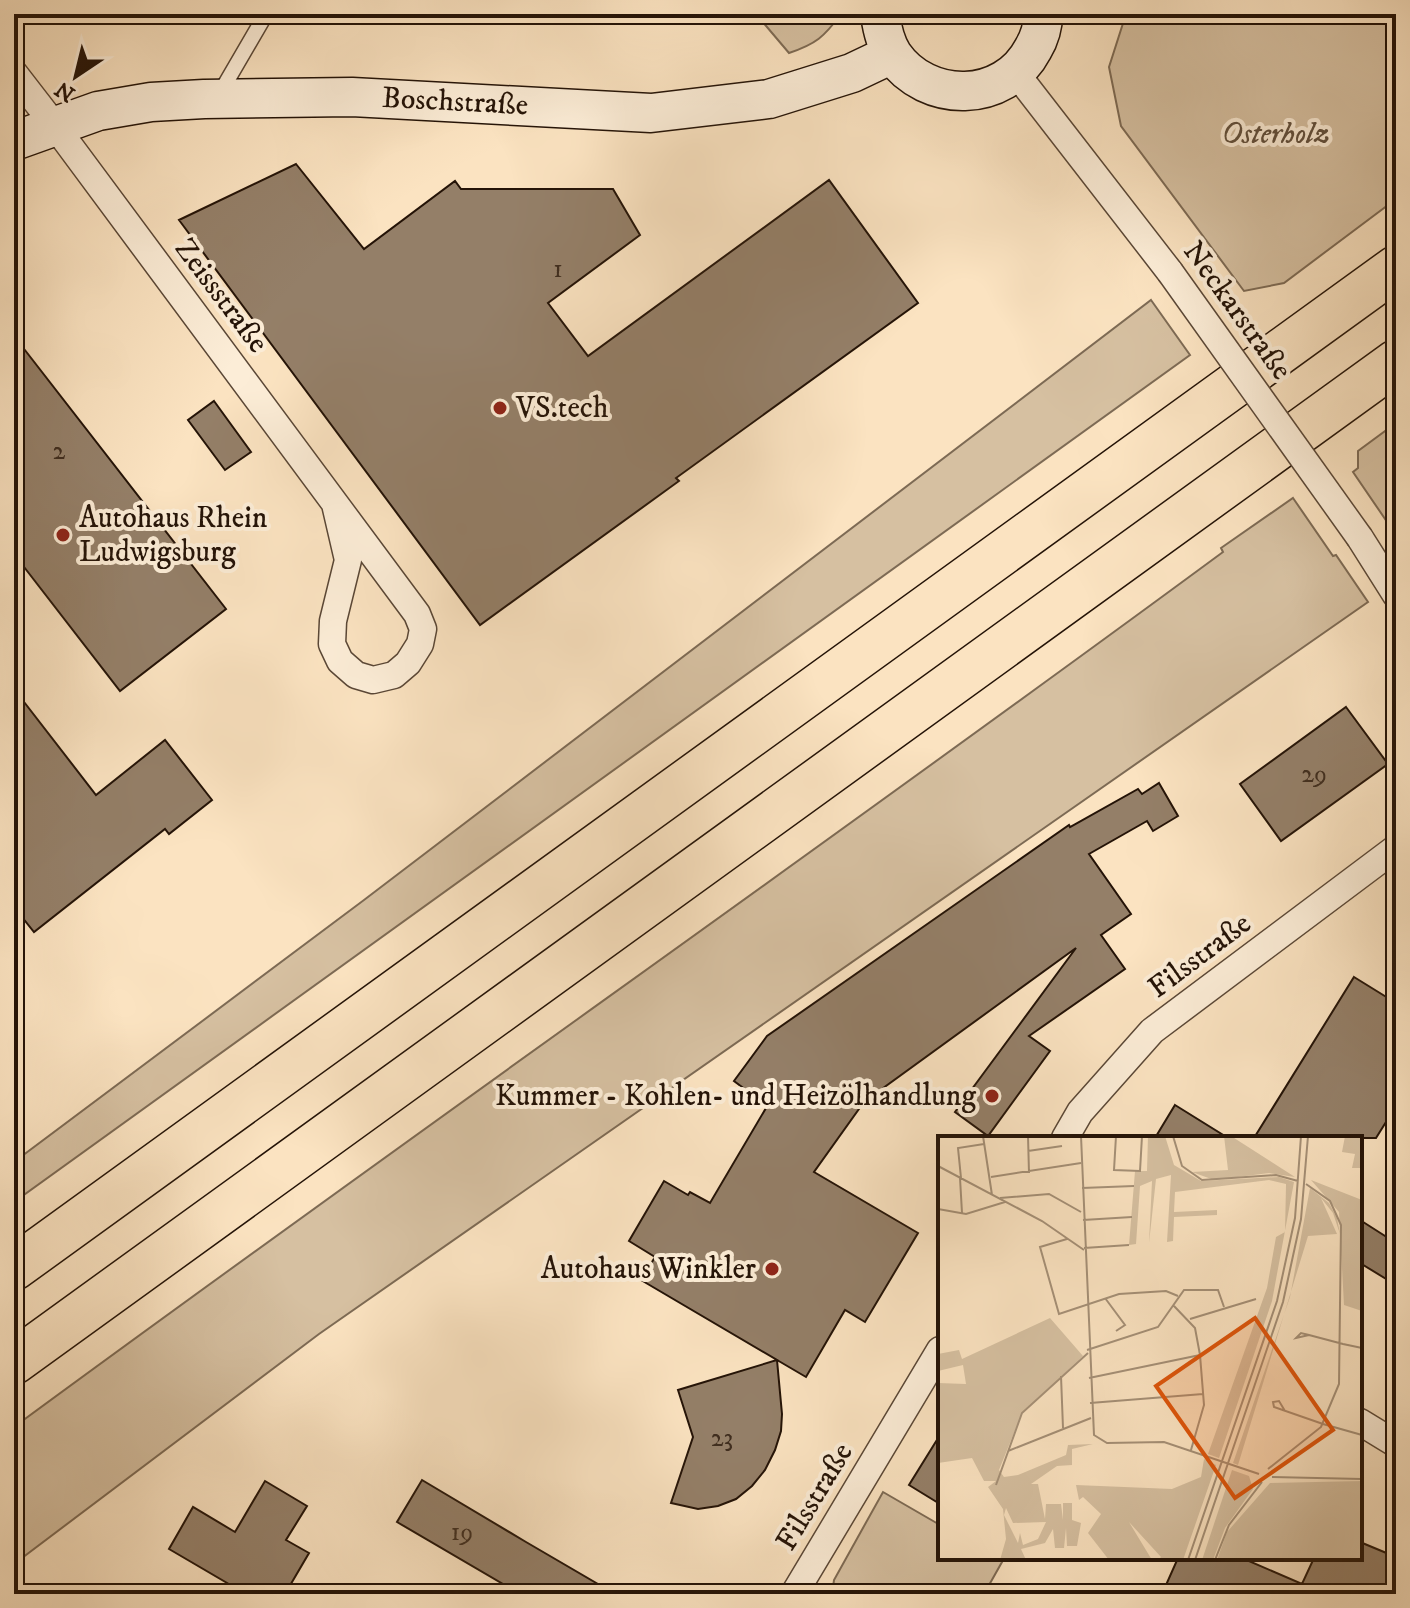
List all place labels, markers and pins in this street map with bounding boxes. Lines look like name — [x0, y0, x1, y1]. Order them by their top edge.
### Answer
place label: VS.tech — [515, 390, 609, 427]
marker: VS.tech — [491, 399, 509, 417]
place label: Autohaus Rhein Ludwigsburg — [79, 500, 268, 571]
marker: Autohaus Rhein Ludwigsburg — [54, 526, 72, 544]
place label: Kummer - Kohlen- und Heizölhandlung — [495, 1078, 976, 1115]
marker: Kummer - Kohlen- und Heizölhandlung — [983, 1087, 1001, 1105]
place label: Autohaus Winkler — [541, 1251, 756, 1288]
marker: Autohaus Winkler — [763, 1260, 781, 1278]

